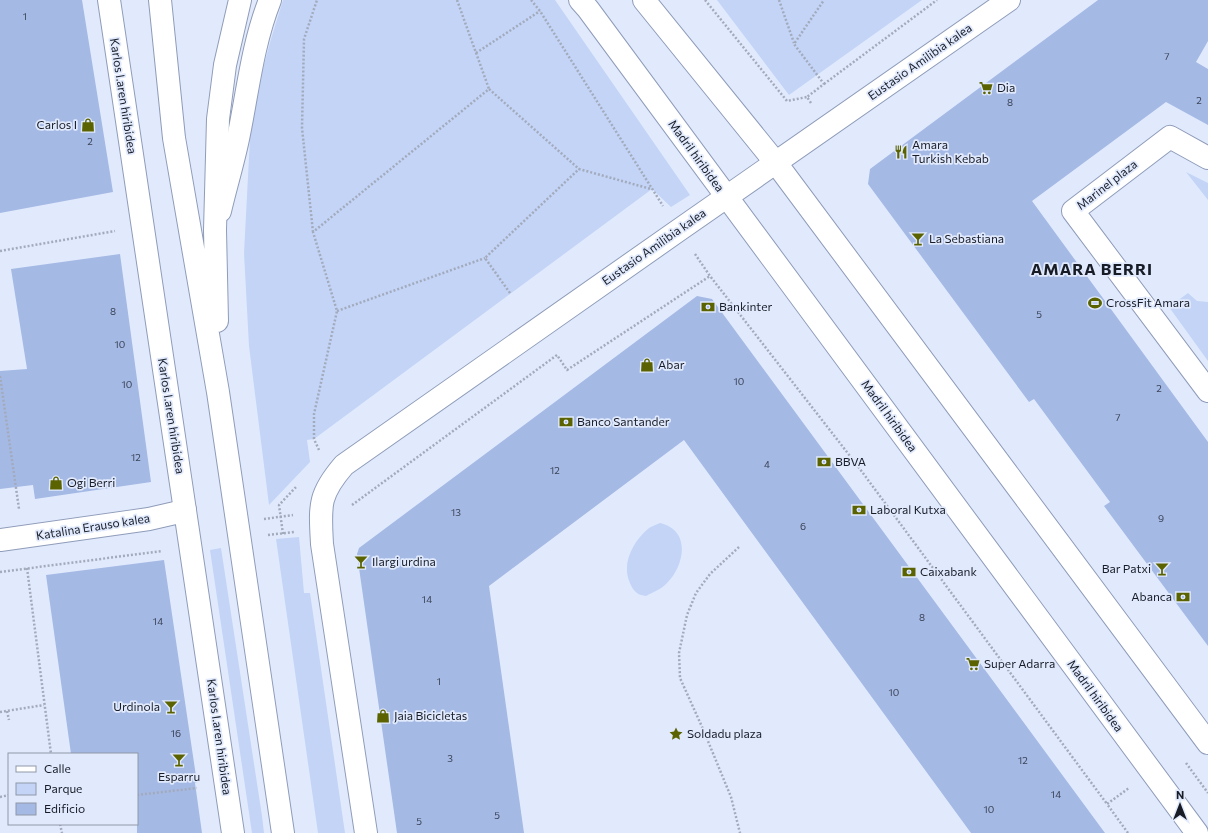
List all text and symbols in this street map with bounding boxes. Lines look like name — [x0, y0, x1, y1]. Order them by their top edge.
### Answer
house number: 1 — [23, 10, 27, 22]
street label: Eustasio Amilibia kalea — [865, 20, 974, 102]
street label: Karlos I.aren hiribidea — [108, 37, 140, 155]
house number: 7 — [1164, 50, 1170, 62]
supermarket icon: Dia — [978, 80, 994, 96]
place label: Dia — [997, 80, 1015, 94]
house number: 2 — [1196, 94, 1202, 106]
house number: 8 — [1007, 96, 1013, 108]
place label: Carlos I — [36, 117, 77, 131]
shop icon: Carlos I — [80, 117, 96, 133]
street label: Madril hiribidea — [666, 117, 728, 194]
house number: 2 — [87, 135, 93, 147]
place label: Amara Turkish Kebab — [912, 137, 989, 165]
restaurant icon: Amara Turkish Kebab — [893, 144, 909, 160]
street label: Marinel plaza — [1073, 156, 1139, 212]
street label: Eustasio Amilibia kalea — [599, 205, 708, 287]
bar icon: La Sebastiana — [910, 231, 926, 247]
place label: La Sebastiana — [929, 231, 1004, 245]
district label: AMARA BERRI — [1031, 259, 1153, 278]
sports icon: CrossFit Amara — [1087, 295, 1103, 311]
place label: CrossFit Amara — [1106, 295, 1190, 309]
bank icon: Bankinter — [700, 299, 716, 315]
place label: Bankinter — [719, 299, 773, 313]
house number: 8 — [110, 305, 116, 317]
house number: 5 — [1036, 308, 1042, 320]
house number: 10 — [115, 338, 125, 350]
street label: Karlos I.aren hiribidea — [156, 357, 188, 475]
shop icon: Abar — [639, 357, 655, 373]
place label: Abar — [658, 357, 685, 371]
house number: 10 — [734, 375, 744, 387]
street label: Madril hiribidea — [859, 377, 921, 454]
house number: 10 — [122, 378, 132, 390]
house number: 2 — [1156, 382, 1162, 394]
house number: 7 — [1115, 411, 1121, 423]
bank icon: Banco Santander — [558, 414, 574, 430]
place label: Banco Santander — [577, 414, 670, 428]
house number: 12 — [131, 451, 141, 463]
bank icon: BBVA — [816, 454, 832, 470]
place label: BBVA — [835, 454, 866, 468]
house number: 4 — [764, 458, 770, 470]
house number: 12 — [550, 464, 560, 476]
shop icon: Ogi Berri — [48, 475, 64, 491]
place label: Ogi Berri — [67, 475, 115, 489]
bank icon: Laboral Kutxa — [851, 502, 867, 518]
place label: Laboral Kutxa — [870, 502, 946, 516]
house number: 13 — [451, 506, 461, 518]
street label: Katalina Erauso kalea — [35, 510, 151, 542]
house number: 9 — [1158, 512, 1164, 524]
house number: 6 — [800, 520, 806, 532]
bar icon: Ilargi urdina — [353, 554, 369, 570]
place label: Ilargi urdina — [372, 554, 436, 568]
place label: Bar Patxi — [1102, 561, 1151, 575]
bar icon: Bar Patxi — [1154, 561, 1170, 577]
bank icon: Caixabank — [901, 564, 917, 580]
place label: Caixabank — [920, 564, 977, 578]
place label: Abanca — [1131, 589, 1172, 603]
bank icon: Abanca — [1175, 589, 1191, 605]
house number: 14 — [422, 593, 432, 605]
house number: 8 — [919, 611, 925, 623]
house number: 14 — [153, 615, 163, 627]
supermarket icon: Super Adarra — [965, 656, 981, 672]
place label: Super Adarra — [984, 656, 1055, 670]
street label: Madril hiribidea — [1065, 657, 1127, 734]
house number: 1 — [437, 675, 441, 687]
street label: Karlos I.aren hiribidea — [205, 678, 235, 796]
house number: 10 — [889, 686, 899, 698]
place label: Urdinola — [113, 699, 160, 713]
bar icon: Urdinola — [163, 699, 179, 715]
shop icon: Jaia Bicicletas — [375, 708, 391, 724]
place label: Jaia Bicicletas — [394, 708, 467, 723]
place icon: Soldadu plaza — [668, 726, 684, 742]
place label: Soldadu plaza — [687, 726, 762, 740]
house number: 16 — [171, 727, 181, 739]
bar icon: Esparru — [171, 752, 187, 768]
house number: 3 — [447, 752, 453, 764]
legend — [8, 753, 138, 825]
house number: 12 — [1018, 754, 1028, 766]
text: Calle — [44, 761, 71, 775]
place label: Esparru — [158, 769, 200, 783]
text: Parque — [44, 781, 82, 795]
north arrow — [1160, 785, 1200, 825]
house number: 14 — [1051, 788, 1061, 800]
text: N — [1176, 788, 1184, 801]
text: Edificio — [44, 801, 85, 815]
house number: 10 — [984, 803, 994, 815]
house number: 5 — [494, 809, 500, 821]
house number: 5 — [416, 815, 422, 827]

